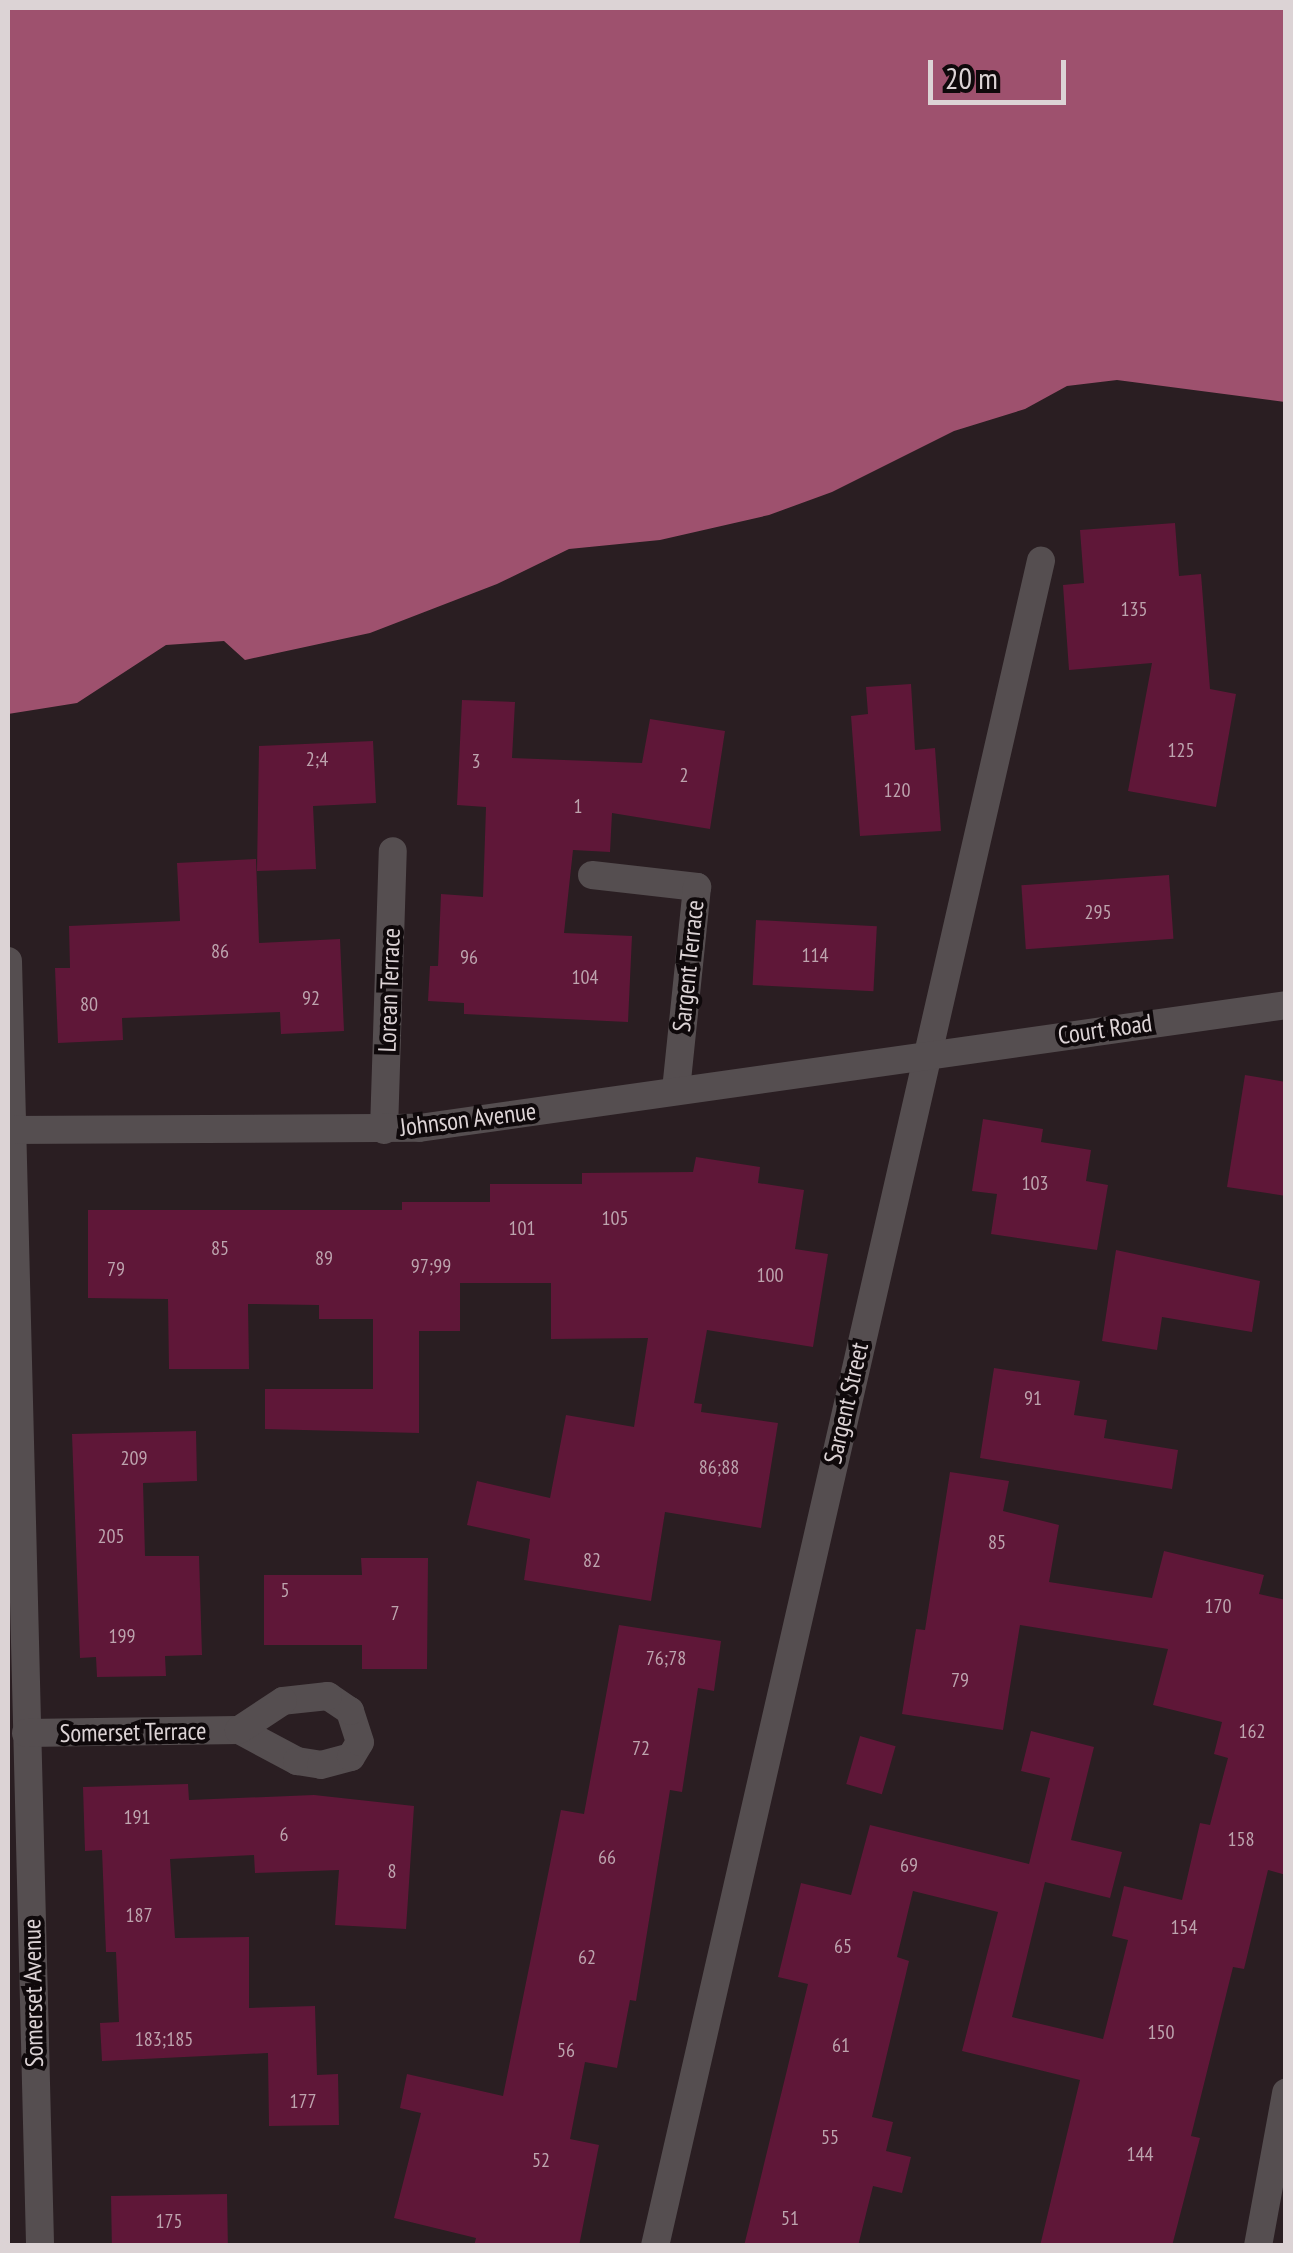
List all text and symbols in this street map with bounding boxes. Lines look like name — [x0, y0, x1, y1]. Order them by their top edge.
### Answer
scale bar — [933, 40, 1070, 102]
text: 20 m — [945, 58, 998, 97]
house number: 135 — [1121, 597, 1147, 621]
house number: 125 — [1168, 738, 1194, 762]
house number: 2;4 — [306, 747, 328, 771]
house number: 3 — [472, 749, 480, 773]
house number: 2 — [680, 763, 688, 787]
house number: 120 — [884, 778, 910, 802]
house number: 1 — [574, 794, 582, 818]
street label: Sargent Terrace — [666, 898, 710, 1034]
house number: 295 — [1085, 900, 1111, 924]
street label: Lorean Terrace — [372, 927, 406, 1053]
house number: 86 — [211, 939, 229, 963]
house number: 114 — [802, 943, 828, 967]
house number: 96 — [460, 945, 478, 969]
house number: 104 — [572, 965, 598, 989]
house number: 92 — [302, 986, 320, 1010]
house number: 80 — [80, 992, 98, 1016]
street label: Court Road — [1056, 1008, 1154, 1050]
street label: Johnson Avenue — [398, 1096, 538, 1142]
house number: 103 — [1022, 1171, 1048, 1195]
house number: 105 — [602, 1206, 628, 1230]
house number: 101 — [509, 1216, 535, 1240]
house number: 85 — [211, 1236, 229, 1260]
house number: 89 — [315, 1246, 333, 1270]
house number: 97;99 — [411, 1254, 451, 1278]
house number: 79 — [107, 1257, 125, 1281]
house number: 100 — [757, 1263, 783, 1287]
street label: Sargent Street — [817, 1339, 875, 1467]
house number: 91 — [1024, 1386, 1042, 1410]
house number: 209 — [121, 1446, 147, 1470]
house number: 86;88 — [699, 1455, 739, 1479]
house number: 205 — [98, 1524, 124, 1548]
house number: 85 — [988, 1530, 1006, 1554]
house number: 82 — [583, 1548, 601, 1572]
house number: 5 — [281, 1578, 289, 1602]
house number: 170 — [1205, 1594, 1231, 1618]
house number: 7 — [391, 1601, 399, 1625]
house number: 199 — [109, 1624, 135, 1648]
house number: 76;78 — [646, 1646, 686, 1670]
house number: 79 — [951, 1668, 969, 1692]
street label: Somerset Terrace — [59, 1716, 207, 1748]
house number: 162 — [1239, 1719, 1265, 1743]
house number: 72 — [632, 1736, 650, 1760]
house number: 191 — [124, 1805, 150, 1829]
house number: 6 — [280, 1822, 288, 1846]
house number: 158 — [1228, 1827, 1254, 1851]
house number: 66 — [598, 1845, 616, 1869]
house number: 69 — [900, 1853, 918, 1877]
house number: 8 — [388, 1859, 396, 1883]
house number: 187 — [126, 1903, 152, 1927]
house number: 154 — [1171, 1915, 1197, 1939]
street label: Somerset Avenue — [17, 1918, 49, 2068]
house number: 65 — [834, 1934, 852, 1958]
house number: 62 — [578, 1945, 596, 1969]
house number: 150 — [1148, 2020, 1174, 2044]
house number: 183;185 — [135, 2027, 193, 2051]
house number: 61 — [832, 2033, 850, 2057]
house number: 56 — [557, 2038, 575, 2062]
house number: 177 — [290, 2089, 316, 2113]
house number: 55 — [821, 2125, 839, 2149]
house number: 144 — [1127, 2142, 1153, 2166]
house number: 52 — [532, 2148, 550, 2172]
house number: 51 — [781, 2206, 799, 2230]
house number: 175 — [156, 2209, 182, 2233]

